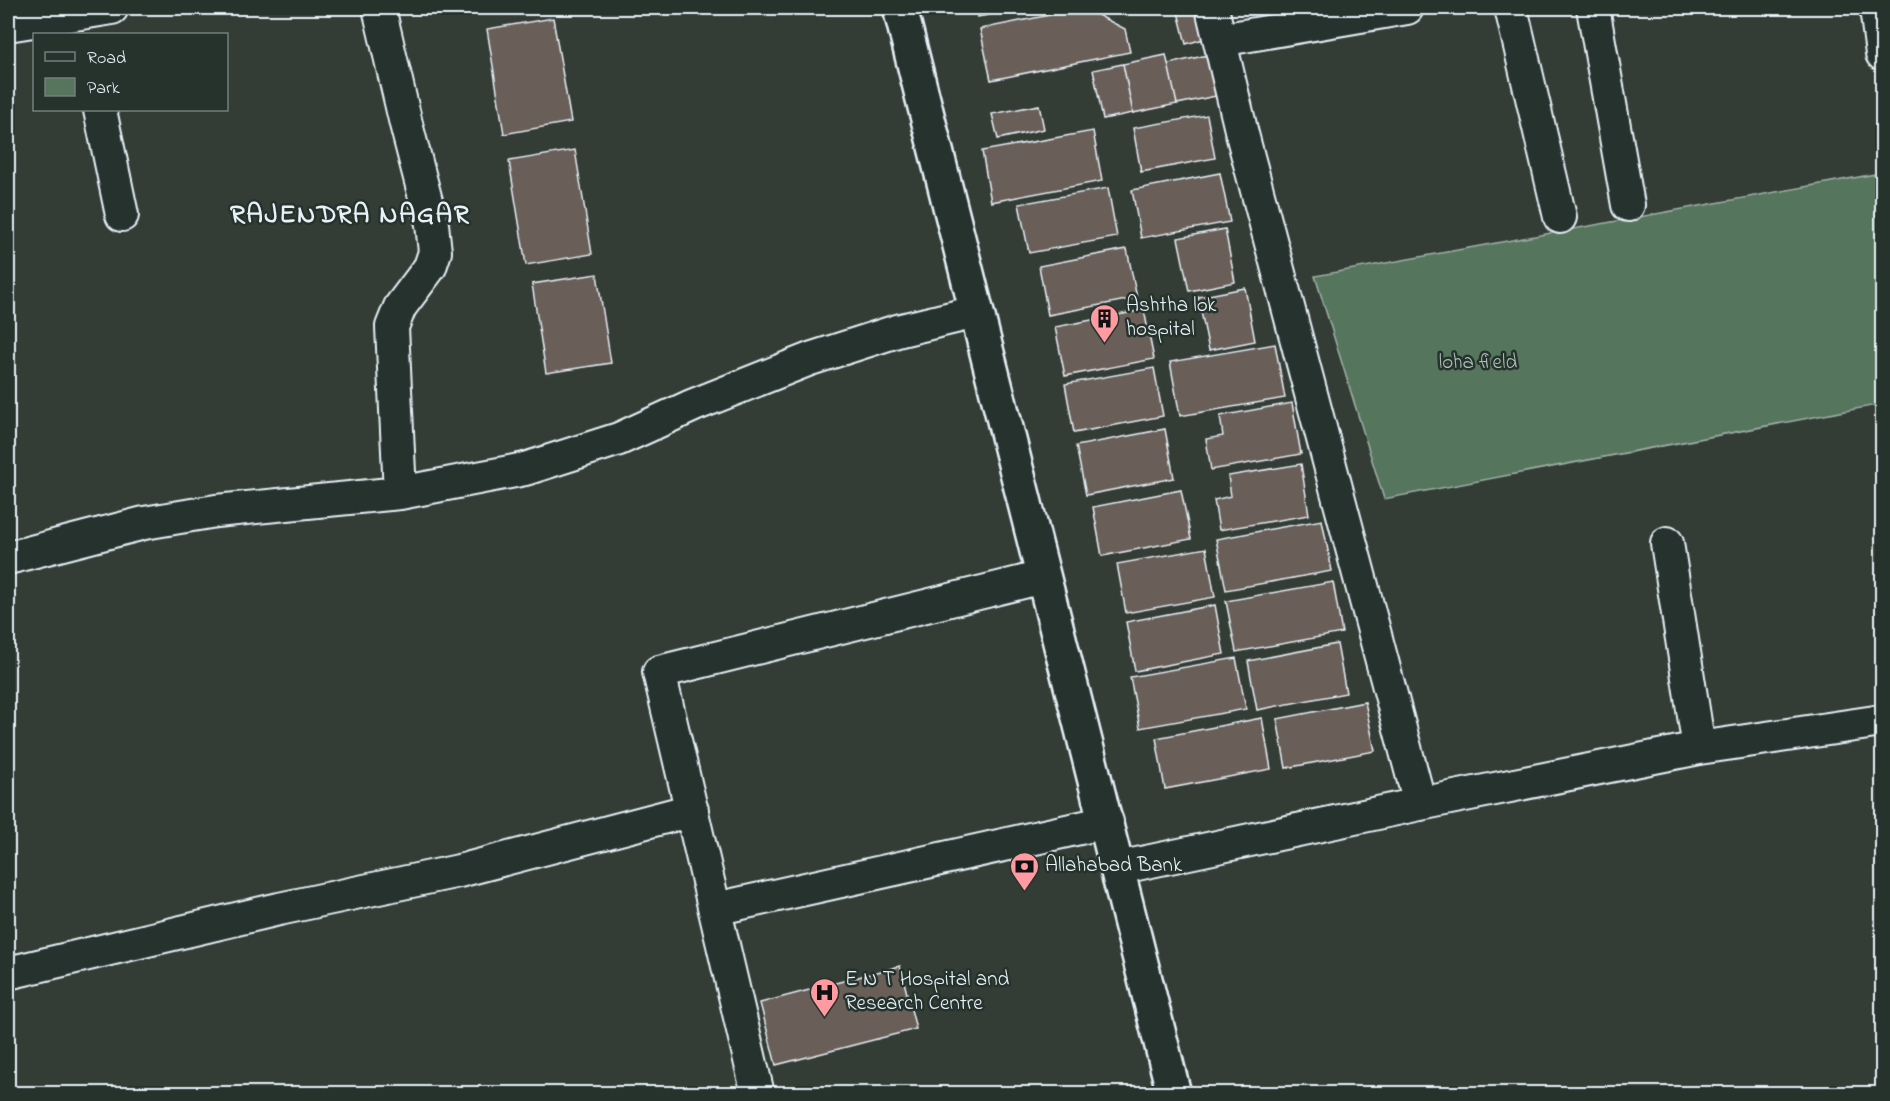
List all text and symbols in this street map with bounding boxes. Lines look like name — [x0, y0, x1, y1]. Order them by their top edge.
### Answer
legend — [33, 33, 228, 111]
text: Road — [87, 46, 126, 72]
text: Park — [87, 76, 120, 102]
district label: RAJENDRA NAGAR — [230, 196, 470, 235]
place label: Ashtha lok hospital — [1126, 291, 1217, 345]
building icon: Ashtha lok hospital — [1089, 302, 1121, 344]
park label: loha field — [1439, 348, 1518, 378]
bank icon: Allahabad Bank — [1008, 850, 1040, 892]
place label: Allahabad Bank — [1045, 851, 1183, 881]
place label: E N T Hospital and Research Centre — [845, 965, 1010, 1019]
hospital icon: E N T Hospital and Research Centre — [808, 976, 840, 1018]

